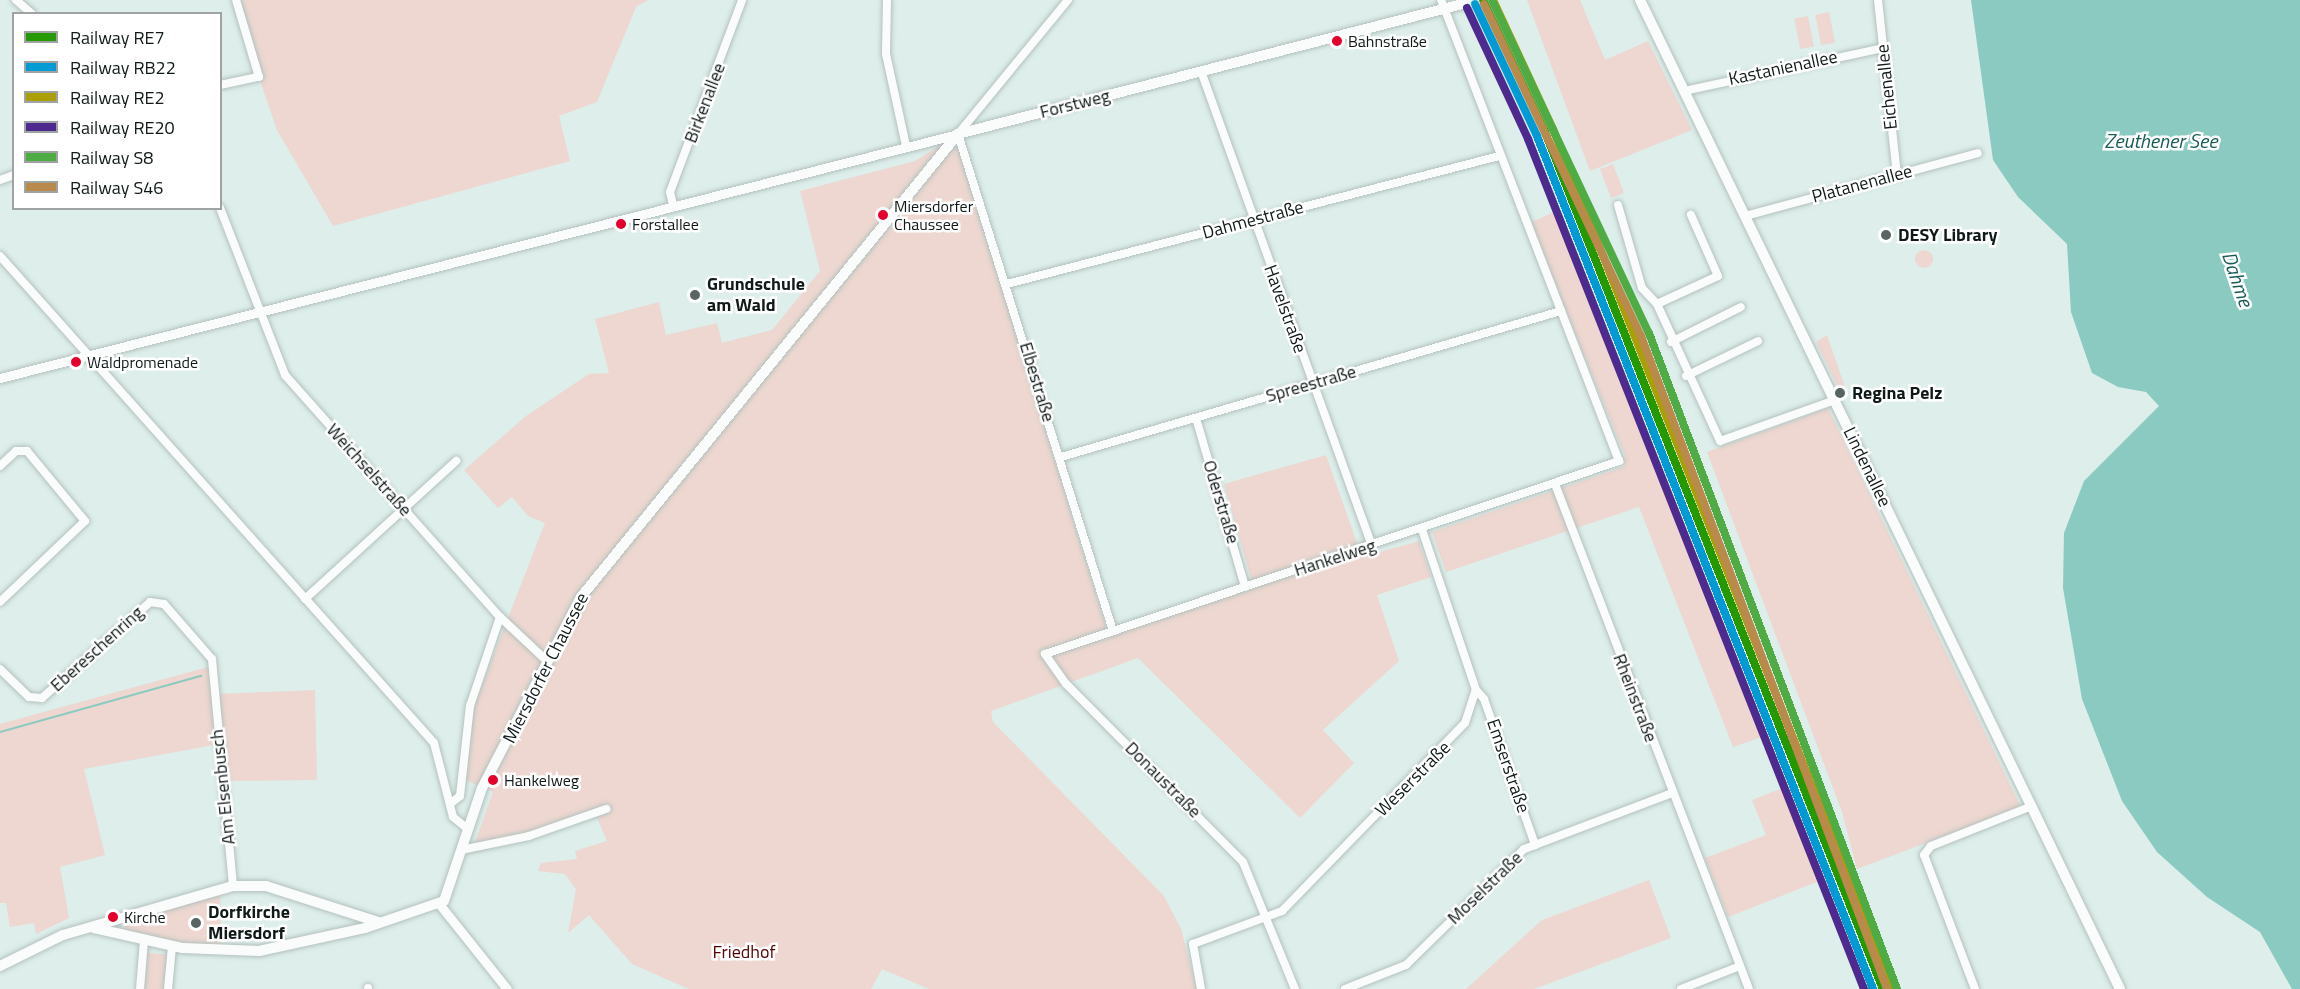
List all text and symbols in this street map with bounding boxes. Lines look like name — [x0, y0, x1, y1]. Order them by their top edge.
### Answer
legend — [12, 12, 222, 210]
text: Railway RE7 — [70, 24, 165, 51]
place label: Bahnstraße — [1348, 31, 1427, 51]
marker: Bahnstraße — [1331, 35, 1343, 47]
street label: Eichenallee — [1872, 43, 1902, 131]
street label: Kastanienallee — [1727, 46, 1839, 90]
text: Railway RB22 — [70, 54, 176, 81]
street label: Birkenallee — [680, 60, 730, 146]
text: Railway RE2 — [70, 84, 165, 111]
street label: Forstweg — [1038, 85, 1112, 123]
text: Railway RE20 — [70, 114, 175, 141]
water label: Zeuthener See — [2105, 128, 2217, 152]
text: Railway S8 — [70, 144, 153, 171]
street label: Platanenallee — [1809, 160, 1915, 208]
text: Railway S46 — [70, 174, 163, 201]
place label: Miersdorfer Chaussee — [894, 196, 973, 234]
street label: Dahmestraße — [1200, 196, 1306, 244]
marker: Miersdorfer Chaussee — [877, 209, 889, 221]
place label: Forstallee — [632, 214, 699, 234]
marker: Forstallee — [615, 218, 627, 230]
place label: DESY Library — [1898, 224, 1997, 246]
marker: DESY Library — [1879, 228, 1893, 242]
water label: Dahme — [2217, 248, 2259, 310]
street label: Havelstraße — [1259, 262, 1311, 356]
place label: Grundschule am Wald — [707, 274, 805, 316]
marker: Grundschule am Wald — [688, 288, 702, 302]
street label: Elbestraße — [1015, 340, 1059, 424]
place label: Waldpromenade — [87, 352, 198, 372]
marker: Waldpromenade — [70, 356, 82, 368]
street label: Spreestraße — [1263, 361, 1359, 407]
place label: Regina Pelz — [1852, 382, 1942, 404]
marker: Regina Pelz — [1833, 386, 1847, 400]
street label: Weichselstraße — [322, 419, 416, 521]
street label: Lindenallee — [1838, 424, 1896, 510]
street label: Oderstraße — [1198, 458, 1244, 546]
street label: Hankelweg — [1292, 535, 1378, 581]
street label: Miersdorfer Chaussee — [499, 589, 593, 747]
street label: Ebereschenring — [46, 602, 148, 696]
street label: Rheinstraße — [1608, 651, 1662, 745]
street label: Emserstraße — [1482, 716, 1534, 816]
street label: Am Elsenbusch — [206, 728, 240, 846]
street label: Donaustraße — [1120, 737, 1206, 823]
street label: Weserstraße — [1371, 737, 1455, 821]
place label: Hankelweg — [504, 770, 579, 790]
marker: Hankelweg — [487, 774, 499, 786]
street label: Moselstraße — [1443, 847, 1527, 929]
place label: Dorfkirche Miersdorf — [208, 902, 290, 944]
place label: Kirche — [124, 907, 166, 927]
marker: Kirche — [107, 911, 119, 923]
marker: Dorfkirche Miersdorf — [189, 916, 203, 930]
park label: Friedhof — [713, 941, 775, 963]

